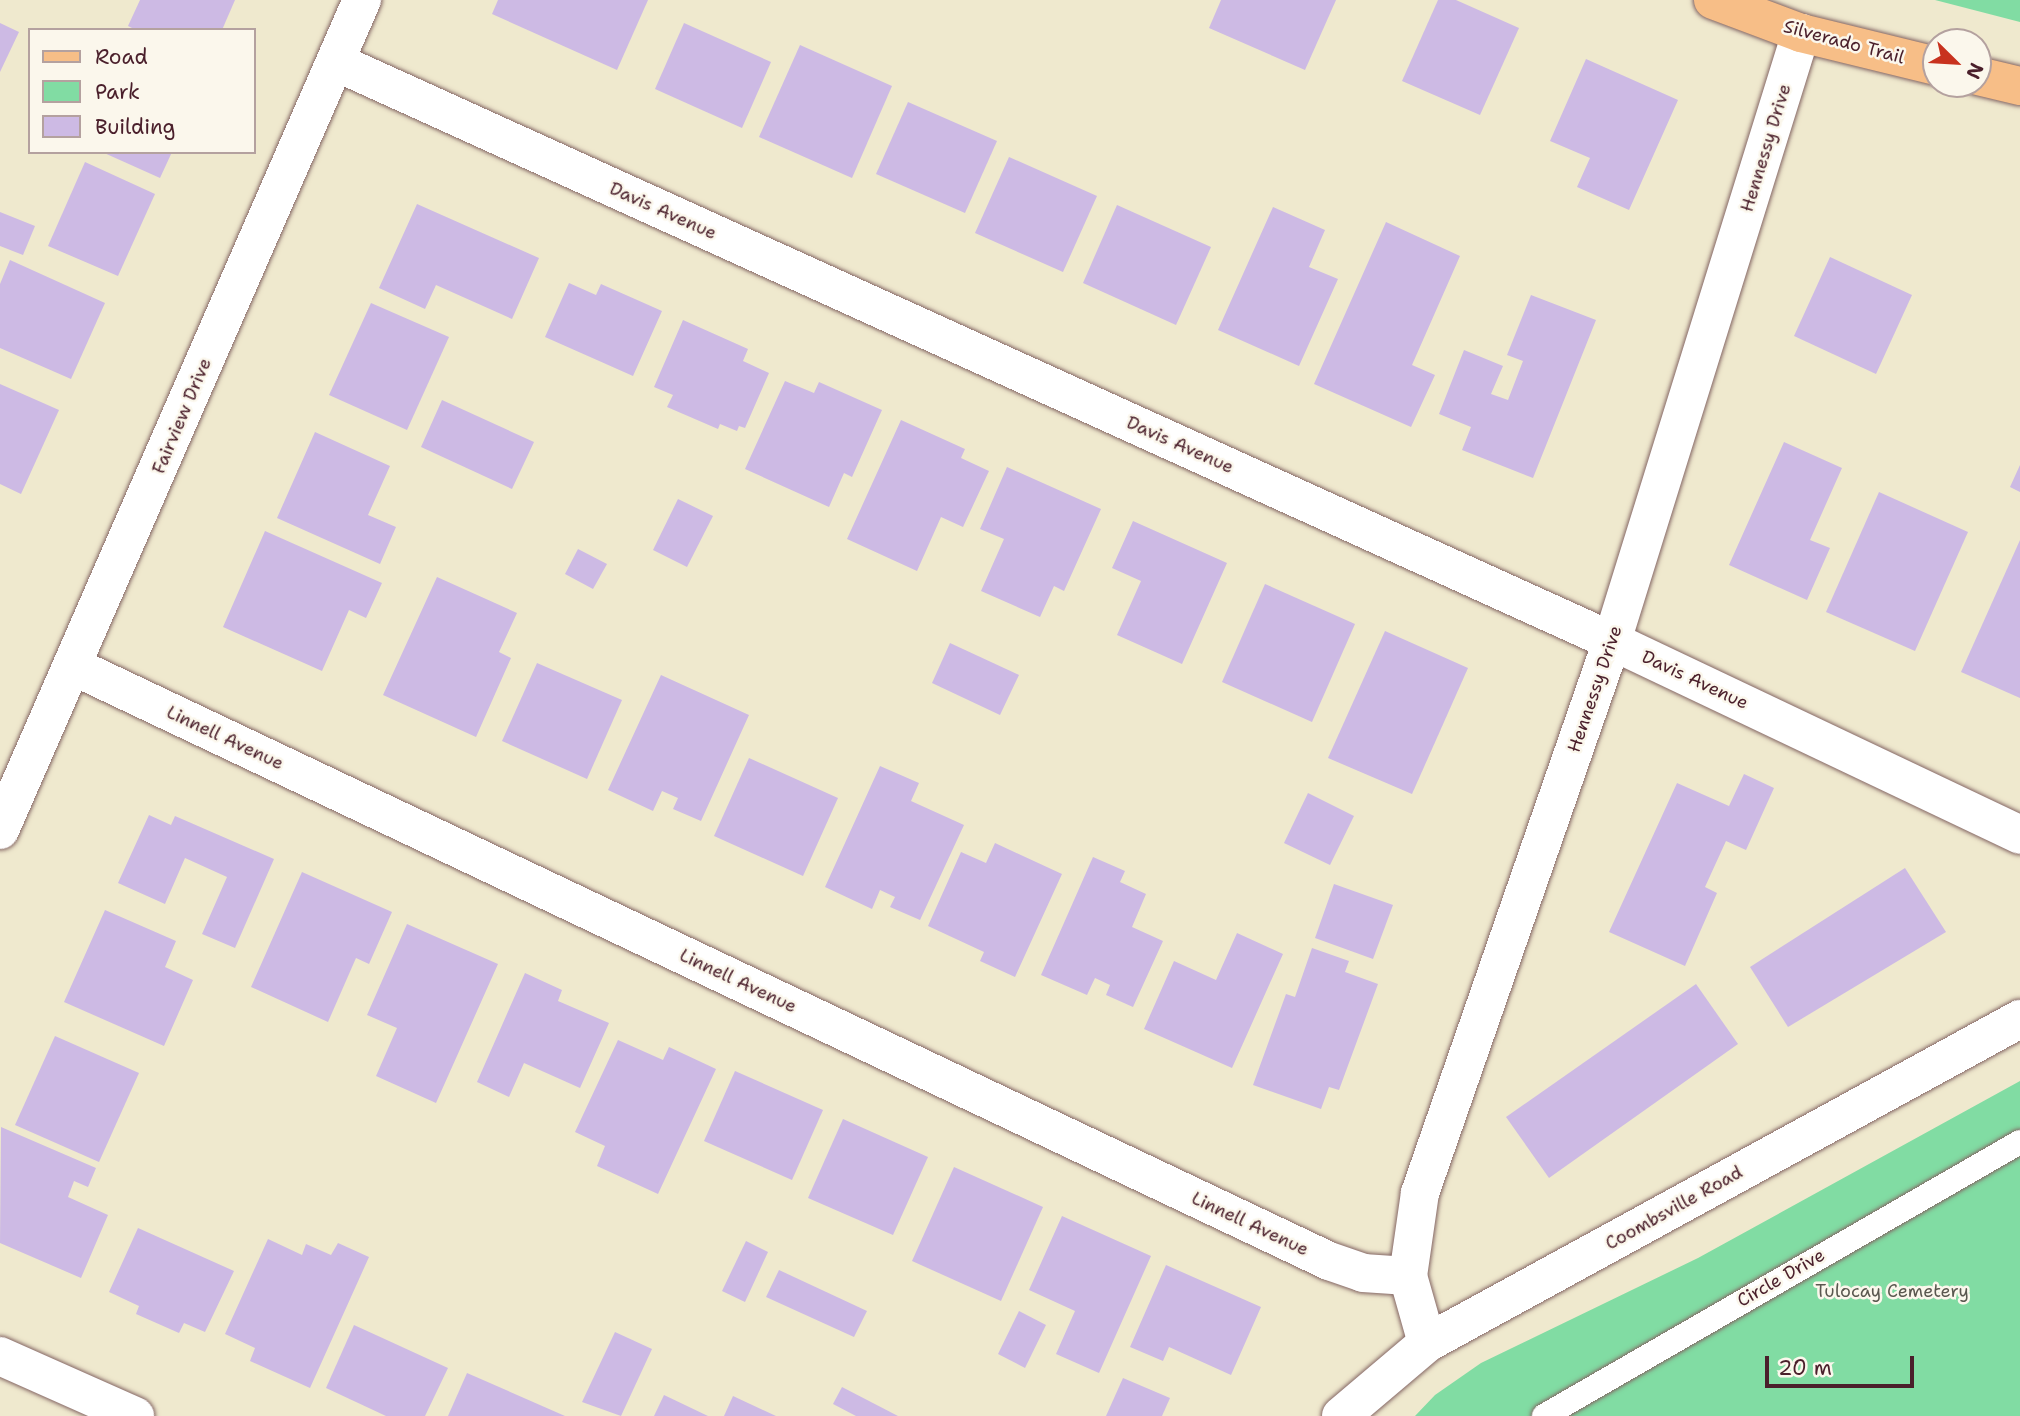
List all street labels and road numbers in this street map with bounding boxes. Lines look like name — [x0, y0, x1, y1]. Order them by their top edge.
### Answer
street label: Silverado Trail — [1781, 15, 1907, 69]
street label: Hennessy Drive — [1736, 81, 1796, 215]
street label: Davis Avenue — [606, 178, 720, 244]
street label: Fairview Drive — [148, 355, 216, 477]
street label: Davis Avenue — [1123, 412, 1237, 478]
street label: Hennessy Drive — [1563, 623, 1627, 755]
street label: Davis Avenue — [1638, 646, 1752, 714]
street label: Linnell Avenue — [163, 701, 287, 775]
street label: Linnell Avenue — [676, 944, 800, 1018]
street label: Coombsville Road — [1602, 1161, 1746, 1255]
street label: Linnell Avenue — [1188, 1187, 1312, 1261]
street label: Circle Drive — [1733, 1244, 1829, 1312]

